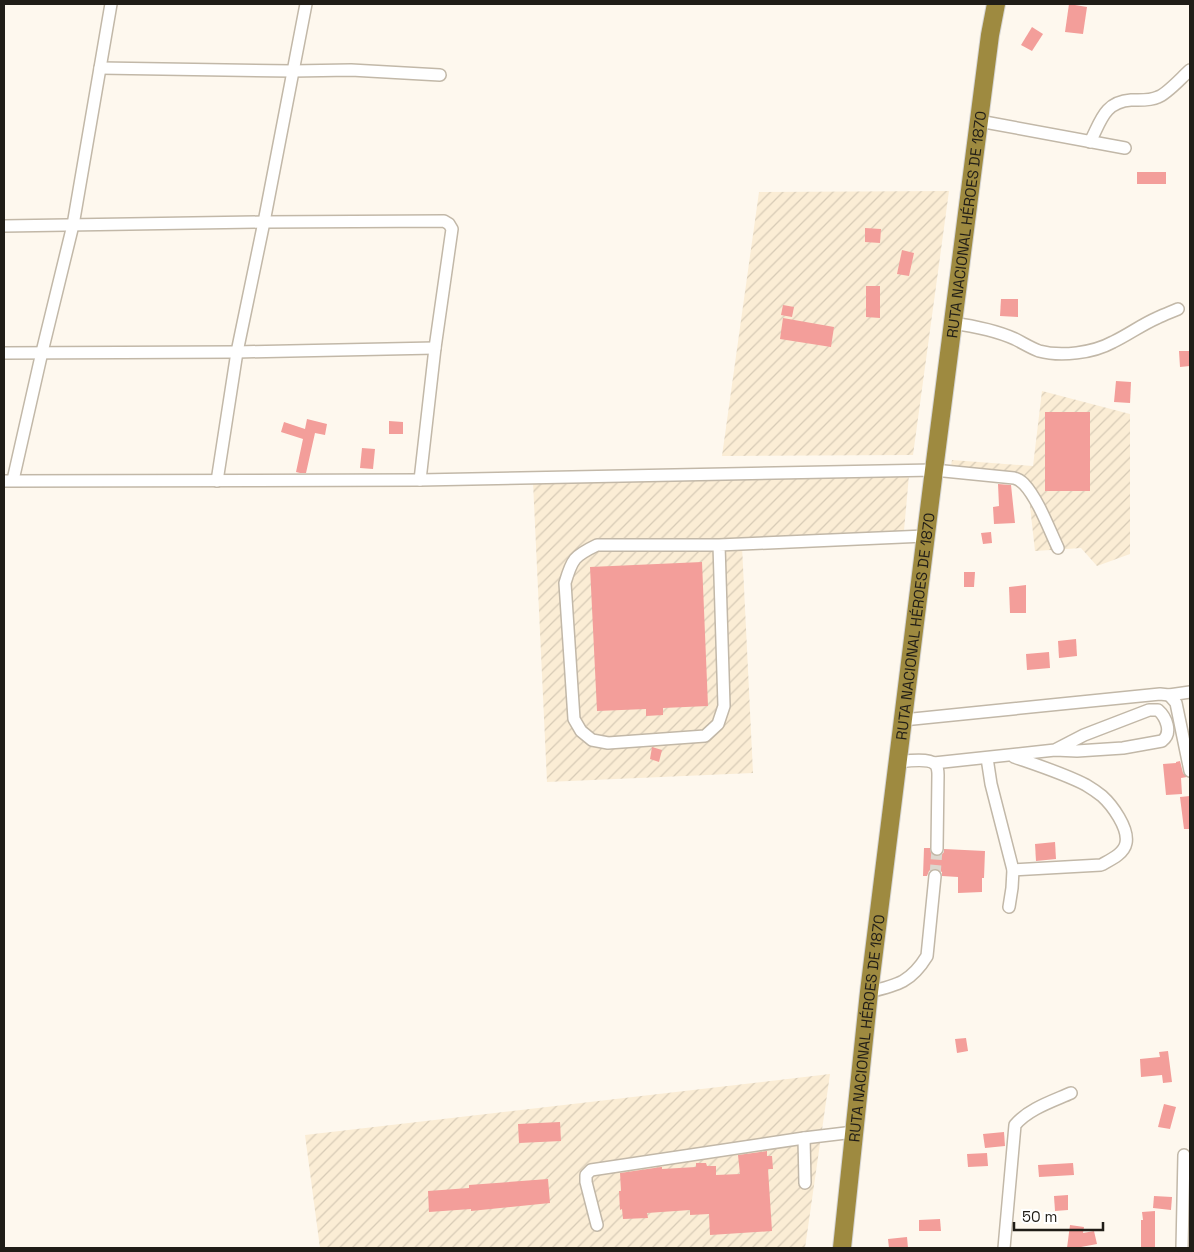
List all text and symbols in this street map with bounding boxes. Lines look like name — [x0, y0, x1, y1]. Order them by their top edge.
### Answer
street label: RUTA NACIONAL HÉROES DE 1870 — [942, 110, 990, 339]
street label: RUTA NACIONAL HÉROES DE 1870 — [891, 511, 938, 741]
street label: RUTA NACIONAL HÉROES DE 1870 — [844, 913, 888, 1143]
scale bar — [1014, 1200, 1103, 1232]
text: 50 m — [1022, 1207, 1057, 1226]

